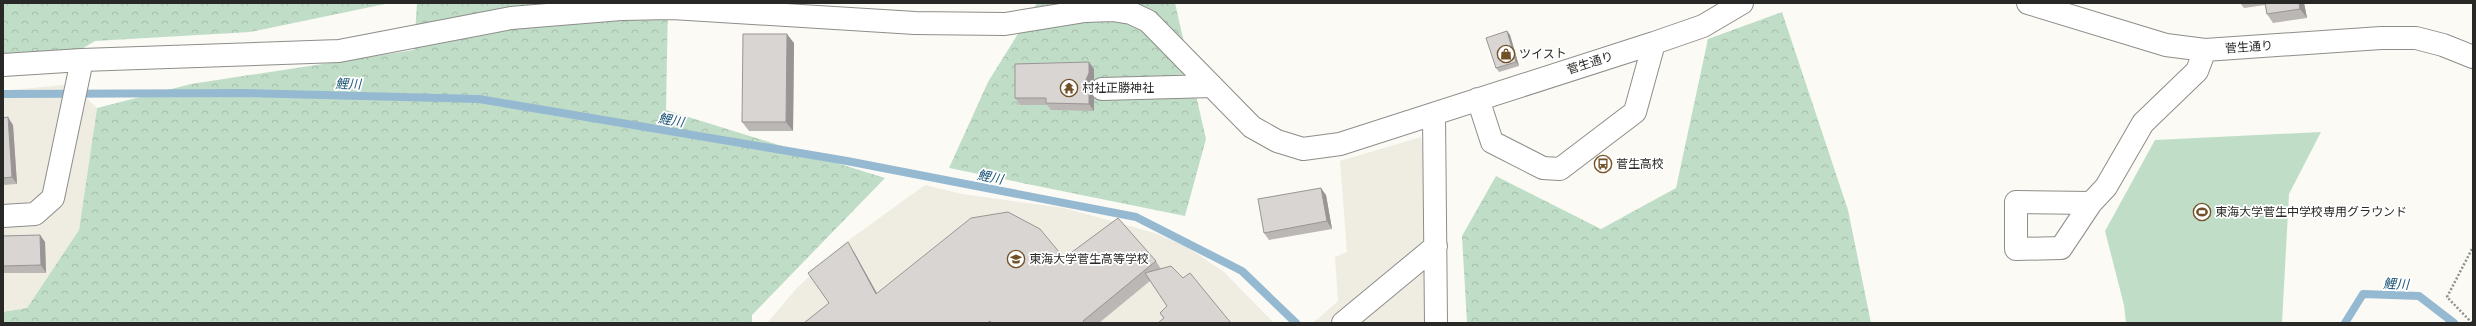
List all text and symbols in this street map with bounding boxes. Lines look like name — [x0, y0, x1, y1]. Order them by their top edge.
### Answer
street label: 菅生通り — [2225, 38, 2273, 56]
shop icon: ツイスト — [1496, 44, 1516, 64]
place label: ツイスト — [1519, 47, 1567, 61]
street label: 菅生通り — [1565, 49, 1615, 77]
water label: 鯉川 — [335, 76, 363, 92]
temple icon: 村社正勝神社 — [1059, 78, 1079, 98]
place label: 村社正勝神社 — [1082, 81, 1154, 95]
water label: 鯉川 — [657, 110, 687, 130]
bus stop icon: 菅生高校 — [1593, 154, 1613, 174]
place label: 菅生高校 — [1616, 157, 1664, 171]
water label: 鯉川 — [976, 167, 1006, 187]
sports icon: 東海大学菅生中学校専用グラウンド — [2192, 202, 2212, 222]
place label: 東海大学菅生中学校専用グラウンド — [2215, 205, 2407, 219]
school or university icon: 東海大学菅生高等学校 — [1006, 249, 1026, 269]
place label: 東海大学菅生高等学校 — [1029, 252, 1149, 266]
water label: 鯉川 — [2383, 276, 2411, 292]

